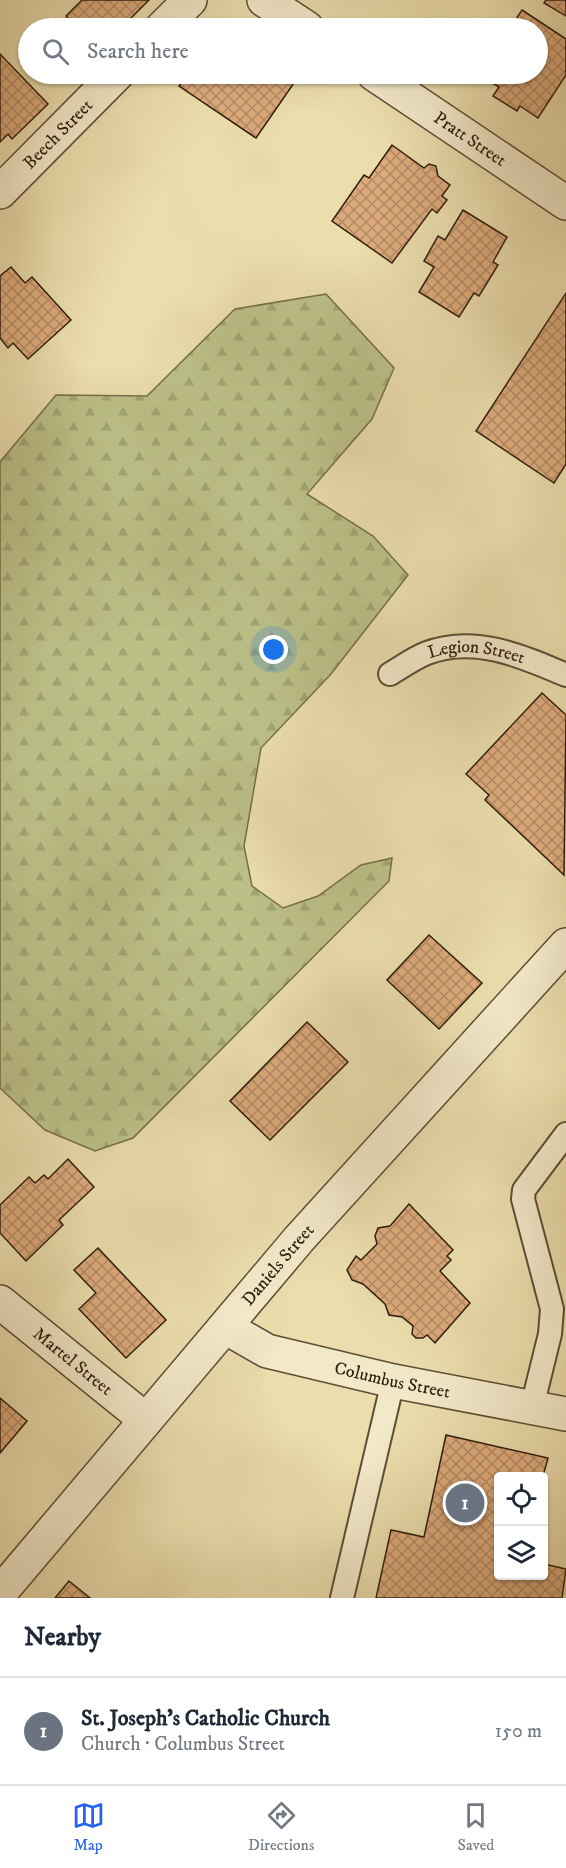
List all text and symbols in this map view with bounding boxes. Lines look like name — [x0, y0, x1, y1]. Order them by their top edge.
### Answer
search box — [18, 18, 548, 84]
icon: search — [39, 35, 72, 68]
text: Search here — [87, 38, 189, 65]
street label: Beech Street — [19, 95, 98, 174]
street label: Pratt Street — [429, 107, 510, 172]
your location — [259, 635, 288, 664]
street label: Legion Street — [425, 636, 528, 669]
street label: Daniels Street — [237, 1220, 319, 1311]
street label: Martel Street — [28, 1323, 117, 1401]
street label: Columbus Street — [332, 1357, 452, 1404]
map controls — [494, 1472, 548, 1580]
button: locate — [494, 1472, 548, 1526]
pin: 1 — [446, 1480, 484, 1526]
button: layers — [494, 1526, 548, 1580]
text: Nearby — [24, 1621, 101, 1654]
text: St. Joseph's Catholic Church — [81, 1705, 330, 1732]
text: 1 — [40, 1719, 47, 1744]
text: 150 m — [495, 1719, 542, 1744]
text: Church · Columbus Street — [81, 1732, 285, 1757]
tab: Map — [72, 1799, 105, 1855]
tab: Directions — [248, 1799, 314, 1855]
tab: Saved — [458, 1799, 494, 1855]

